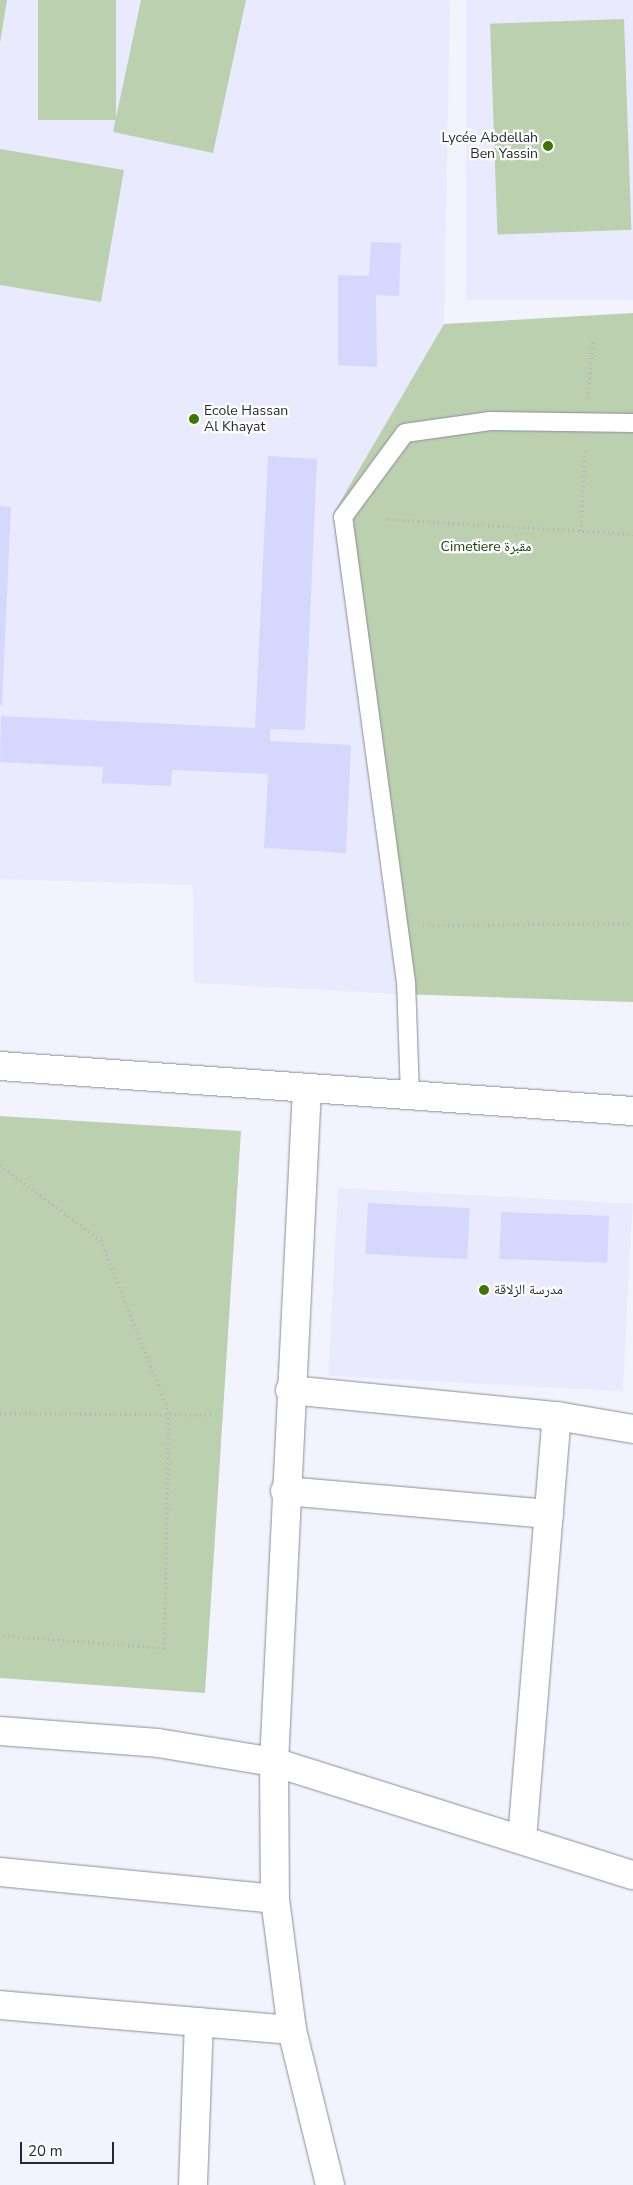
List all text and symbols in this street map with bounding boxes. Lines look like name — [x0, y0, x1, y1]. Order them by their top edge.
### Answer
place label: Lycée Abdellah Ben Yassin — [441, 130, 538, 162]
marker: Lycée Abdellah Ben Yassin — [542, 140, 554, 152]
place label: Ecole Hassan Al Khayat — [204, 403, 288, 436]
marker: Ecole Hassan Al Khayat — [188, 413, 200, 425]
park label: Cimetiere مقبرة — [441, 539, 531, 555]
place label: مدرسة الزلاقة — [494, 1282, 563, 1298]
marker: مدرسة الزلاقة — [478, 1284, 490, 1296]
scale bar — [22, 2132, 116, 2164]
text: 20 m — [28, 2141, 63, 2161]

